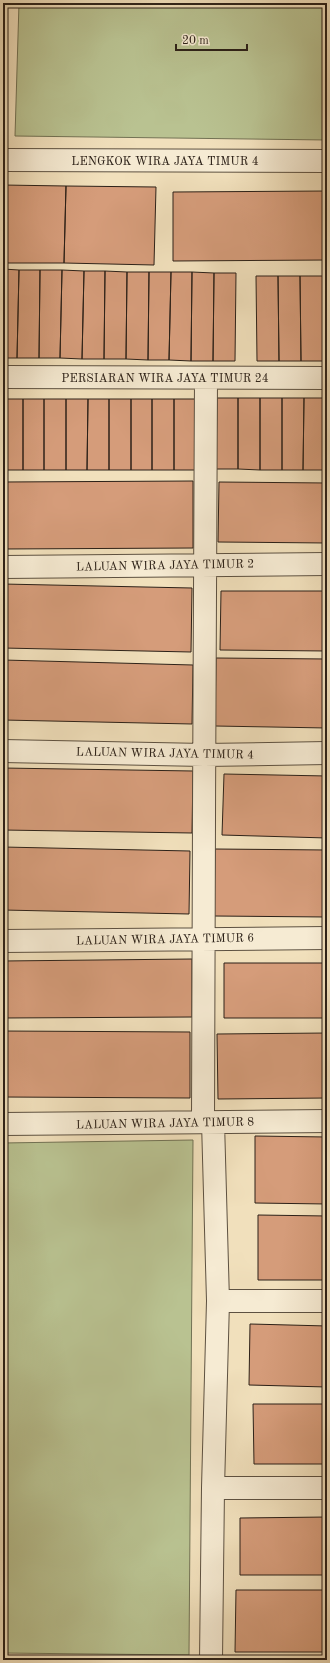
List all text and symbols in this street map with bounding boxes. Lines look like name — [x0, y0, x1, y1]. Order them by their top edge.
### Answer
scale bar — [176, 26, 247, 52]
text: 20 m — [182, 35, 209, 47]
street label: LENGKOK WIRA JAYA TIMUR 4 — [71, 156, 259, 168]
street label: PERSIARAN WIRA JAYA TIMUR 24 — [61, 373, 269, 385]
street label: LALUAN WIRA JAYA TIMUR 2 — [76, 558, 254, 574]
street label: LALUAN WIRA JAYA TIMUR 4 — [76, 746, 254, 762]
street label: LALUAN WIRA JAYA TIMUR 6 — [76, 932, 254, 948]
street label: LALUAN WIRA JAYA TIMUR 8 — [76, 1116, 254, 1132]

